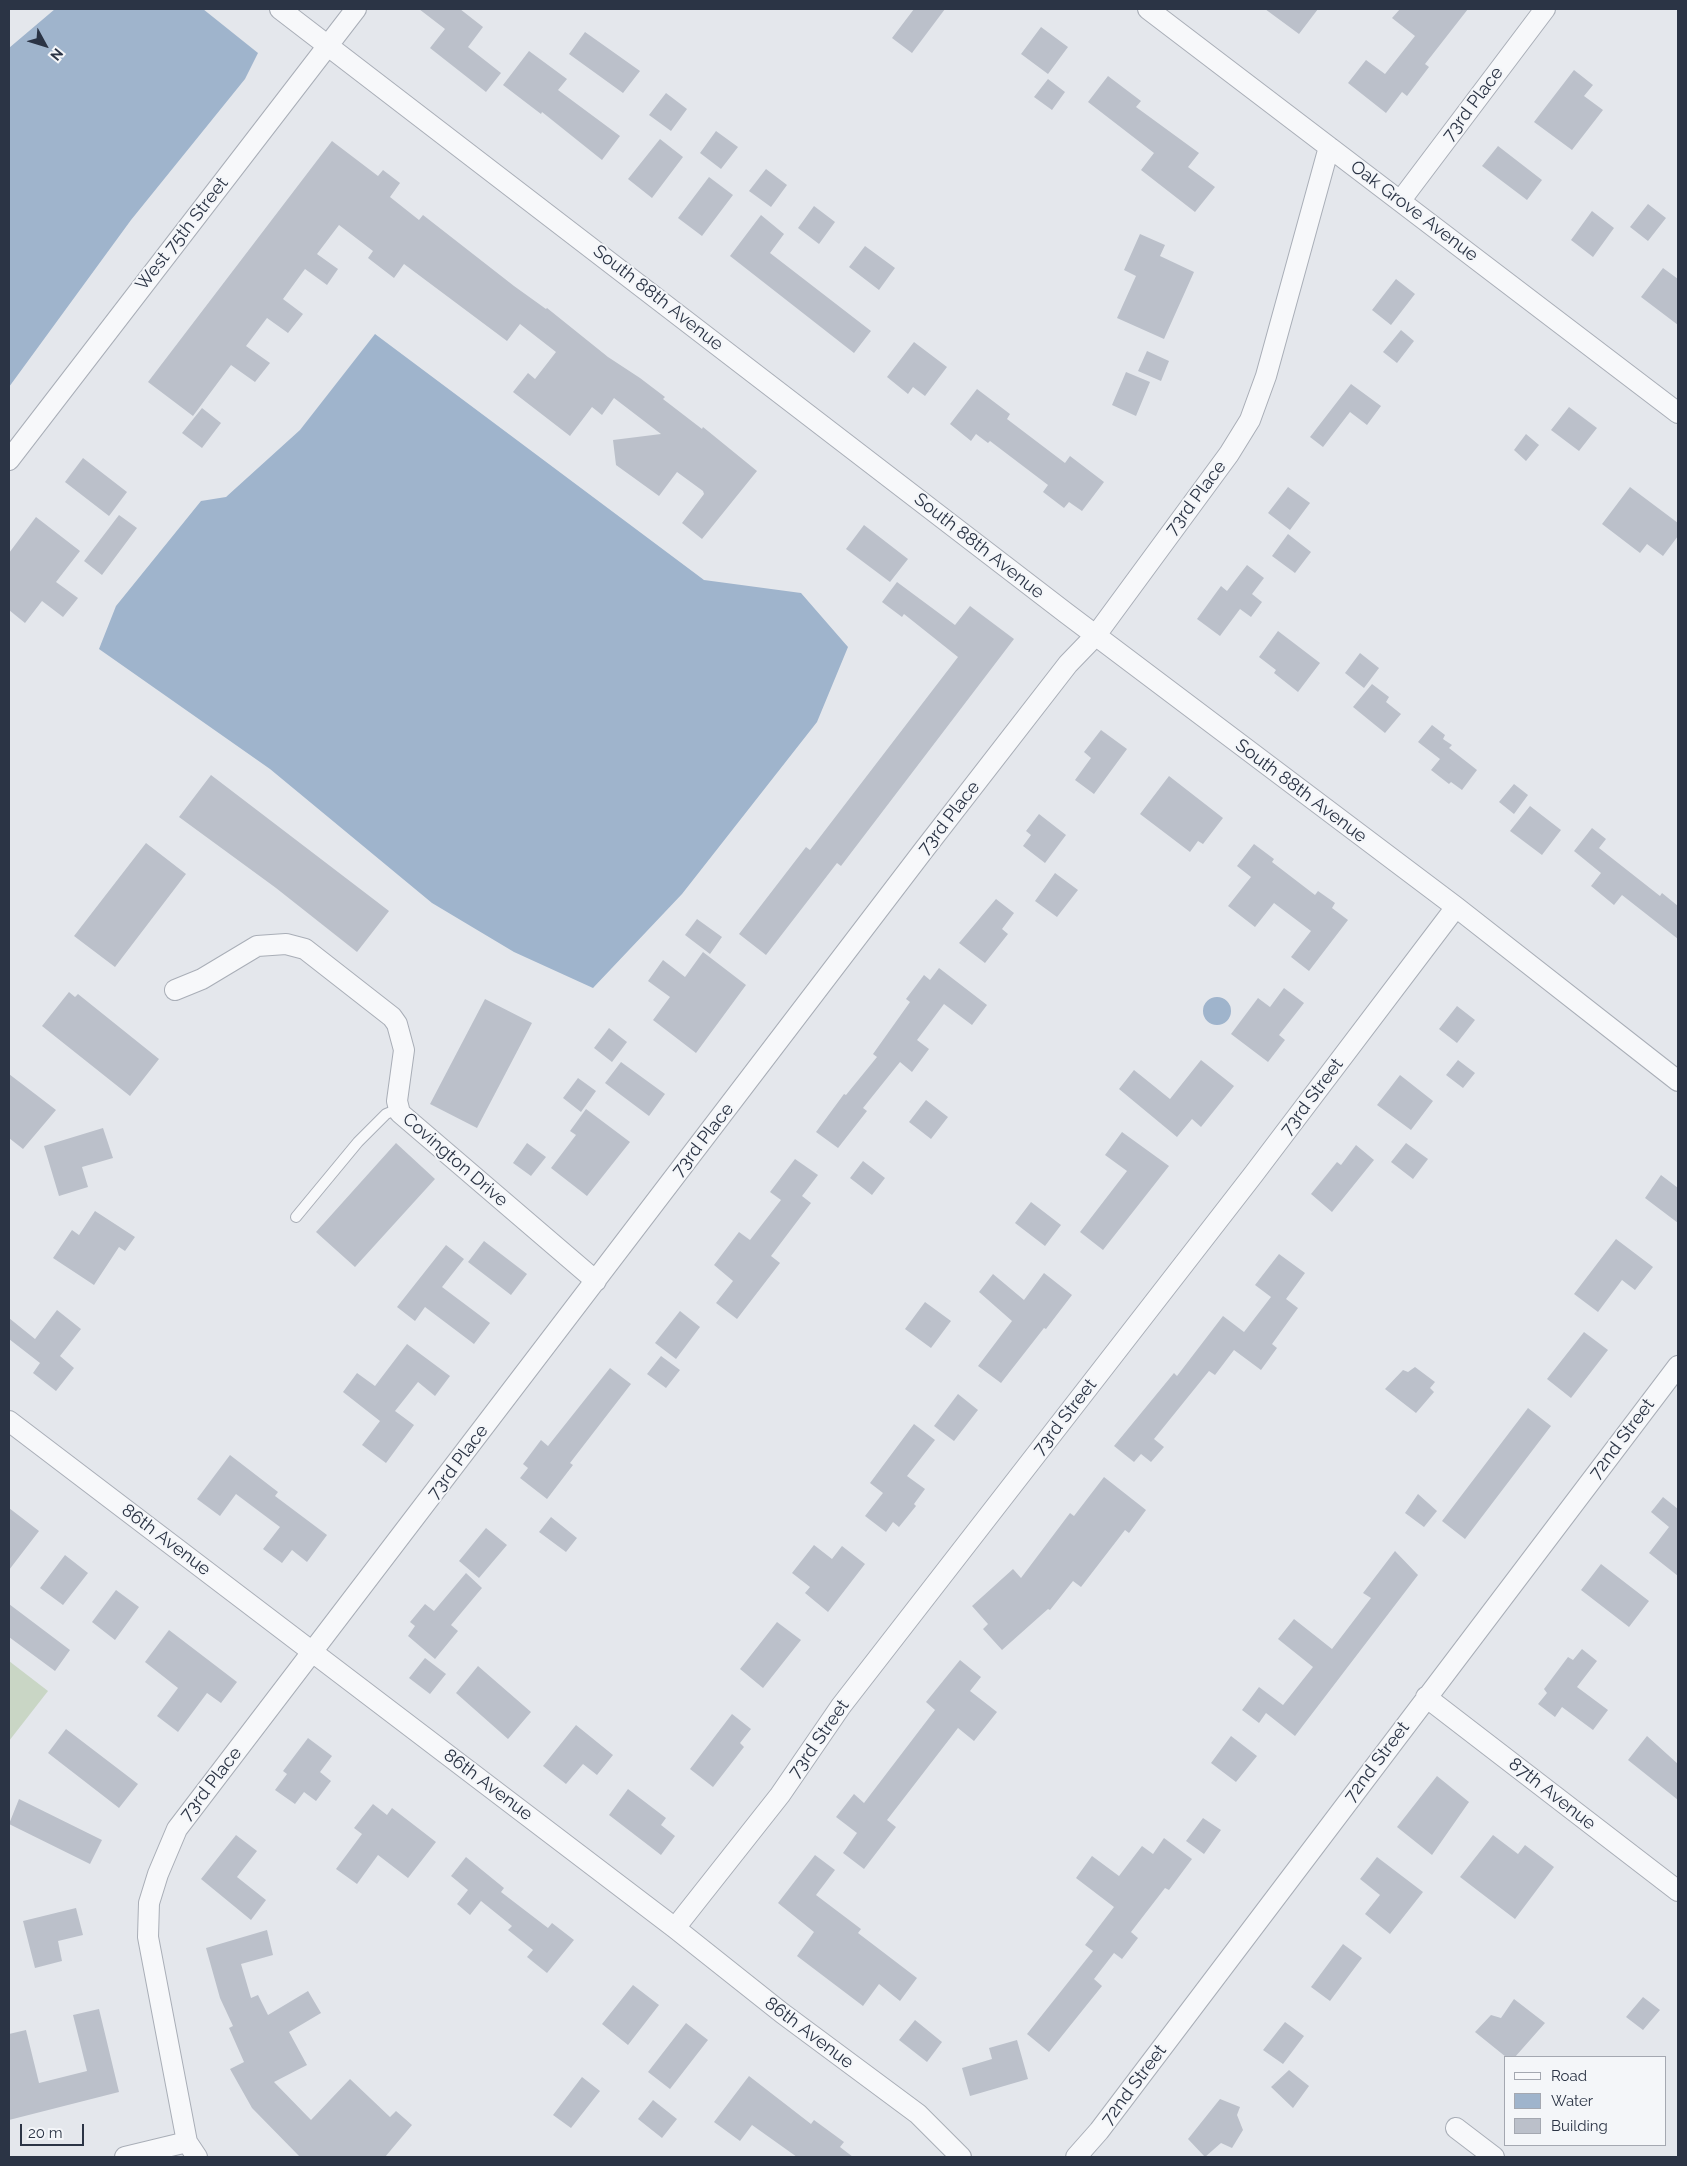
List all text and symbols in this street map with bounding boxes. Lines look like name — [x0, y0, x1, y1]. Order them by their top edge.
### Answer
north arrow — [20, 20, 70, 70]
text: N — [47, 45, 66, 64]
street label: 73rd Place — [1438, 63, 1508, 145]
street label: Oak Grove Avenue — [1346, 156, 1482, 266]
street label: West 75th Street — [131, 173, 233, 295]
street label: South 88th Avenue — [589, 241, 727, 355]
street label: 73rd Place — [1161, 457, 1231, 539]
street label: South 88th Avenue — [910, 489, 1048, 603]
street label: South 88th Avenue — [1231, 735, 1371, 847]
street label: 73rd Place — [914, 777, 984, 859]
street label: 73rd Street — [1276, 1054, 1348, 1140]
street label: 73rd Place — [668, 1099, 738, 1181]
street label: Covington Drive — [398, 1108, 512, 1212]
street label: 73rd Street — [1028, 1374, 1102, 1460]
street label: 72nd Street — [1585, 1394, 1659, 1484]
street label: 73rd Place — [423, 1421, 493, 1503]
street label: 86th Avenue — [117, 1500, 215, 1580]
street label: 73rd Street — [784, 1696, 854, 1782]
street label: 72nd Street — [1340, 1717, 1414, 1807]
street label: 73rd Place — [176, 1743, 246, 1825]
street label: 86th Avenue — [439, 1745, 537, 1825]
street label: 87th Avenue — [1504, 1753, 1600, 1835]
street label: 86th Avenue — [760, 1993, 858, 2073]
street label: 72nd Street — [1097, 2040, 1171, 2130]
legend — [1504, 2056, 1667, 2146]
text: Road — [1551, 2067, 1587, 2085]
text: Water — [1551, 2092, 1593, 2110]
scale bar — [22, 2114, 86, 2146]
text: Building — [1551, 2117, 1608, 2135]
text: 20 m — [28, 2124, 63, 2142]

